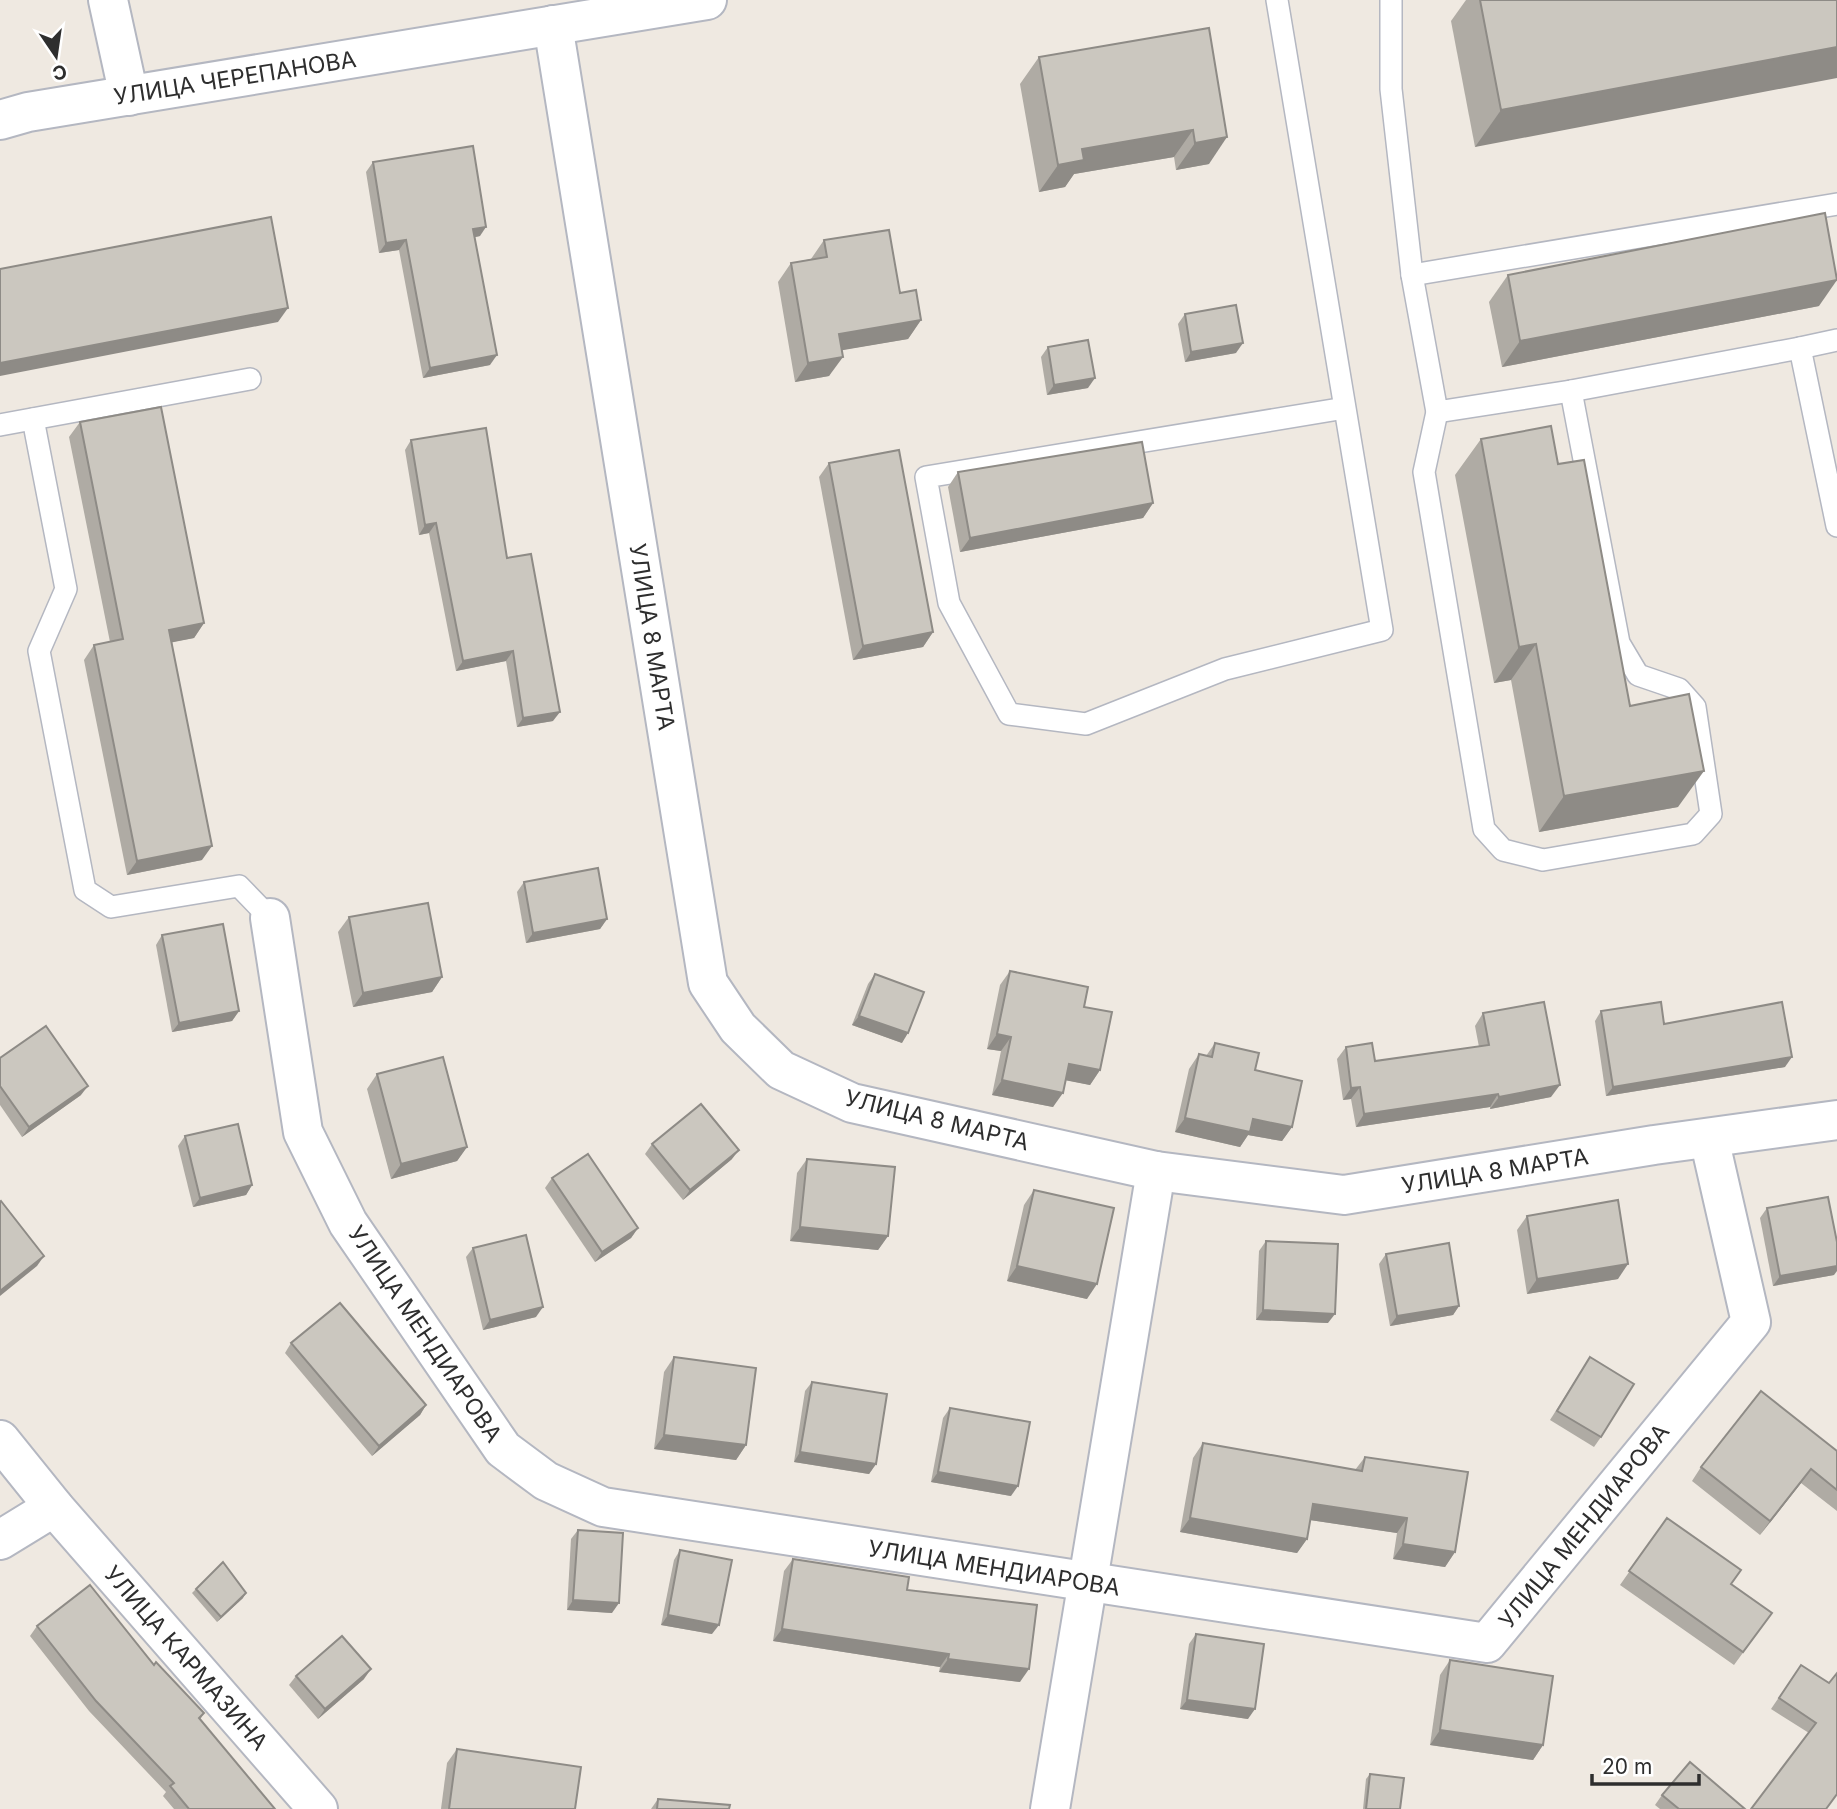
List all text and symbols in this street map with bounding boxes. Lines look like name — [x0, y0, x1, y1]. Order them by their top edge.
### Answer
north arrow — [21, 21, 91, 91]
street label: УЛИЦА ЧЕРЕПАНОВА — [112, 45, 358, 111]
text: С — [50, 59, 69, 85]
street label: УЛИЦА 8 МАРТА — [623, 542, 681, 733]
street label: УЛИЦА 8 МАРТА — [842, 1084, 1032, 1156]
street label: УЛИЦА 8 МАРТА — [1400, 1142, 1591, 1200]
street label: УЛИЦА МЕНДИАРОВА — [342, 1221, 508, 1448]
street label: УЛИЦА МЕНДИАРОВА — [1493, 1418, 1675, 1634]
street label: УЛИЦА МЕНДИАРОВА — [866, 1534, 1122, 1602]
street label: УЛИЦА КАРМАЗИНА — [98, 1560, 274, 1756]
scale bar — [1592, 1742, 1699, 1786]
text: 20 m — [1602, 1754, 1652, 1779]

